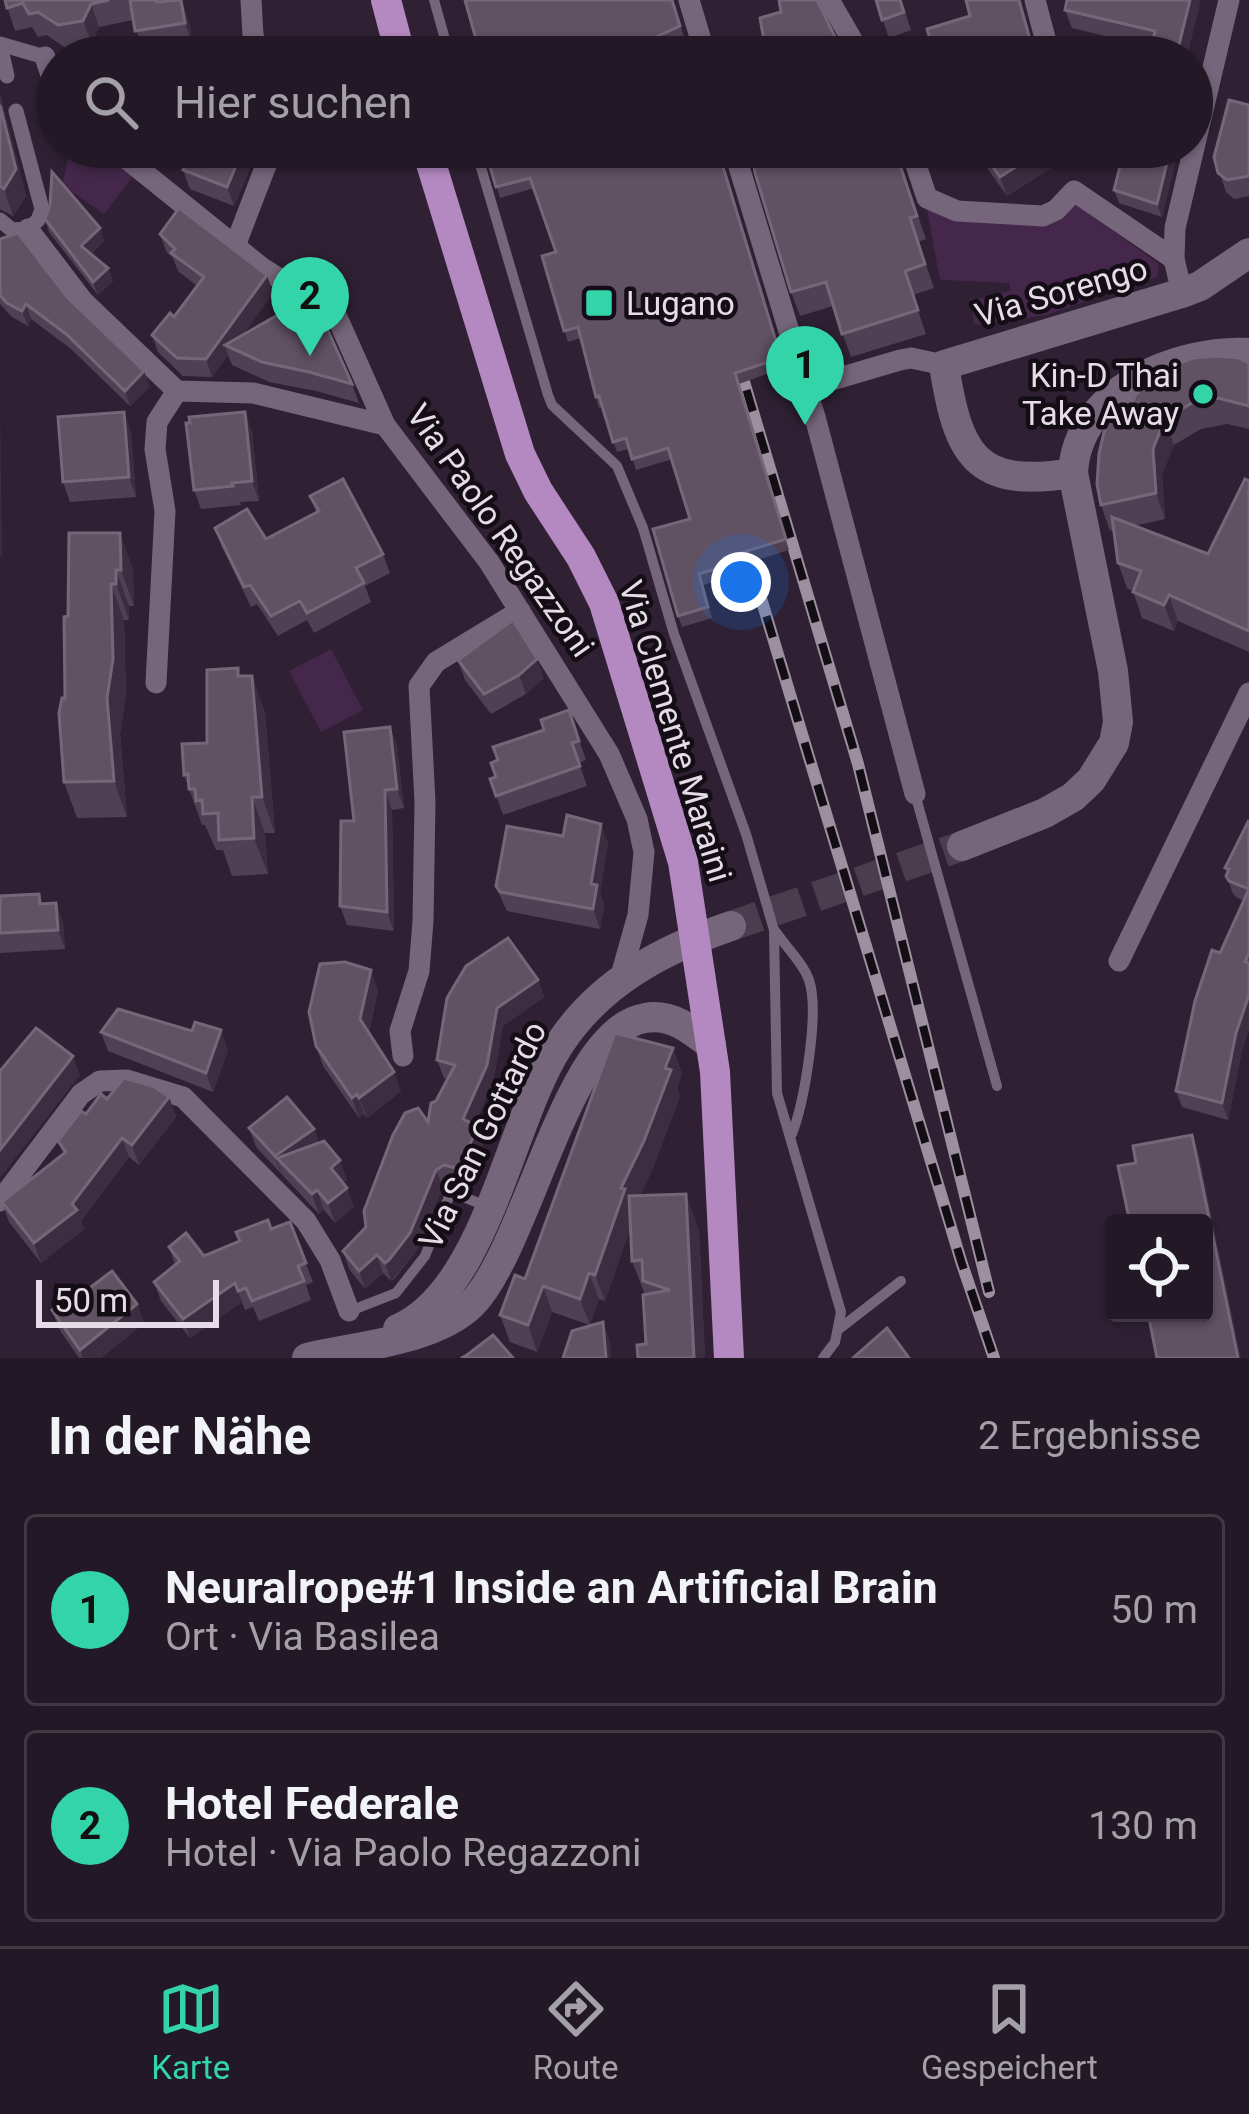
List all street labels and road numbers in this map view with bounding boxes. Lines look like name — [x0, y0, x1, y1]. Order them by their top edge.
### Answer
street label: Via Sorengo — [970, 248, 1152, 335]
street label: Via Paolo Regazzoni — [399, 396, 602, 664]
street label: Via Clemente Maraini — [611, 576, 740, 886]
street label: Via San Gottardo — [411, 1015, 554, 1255]

